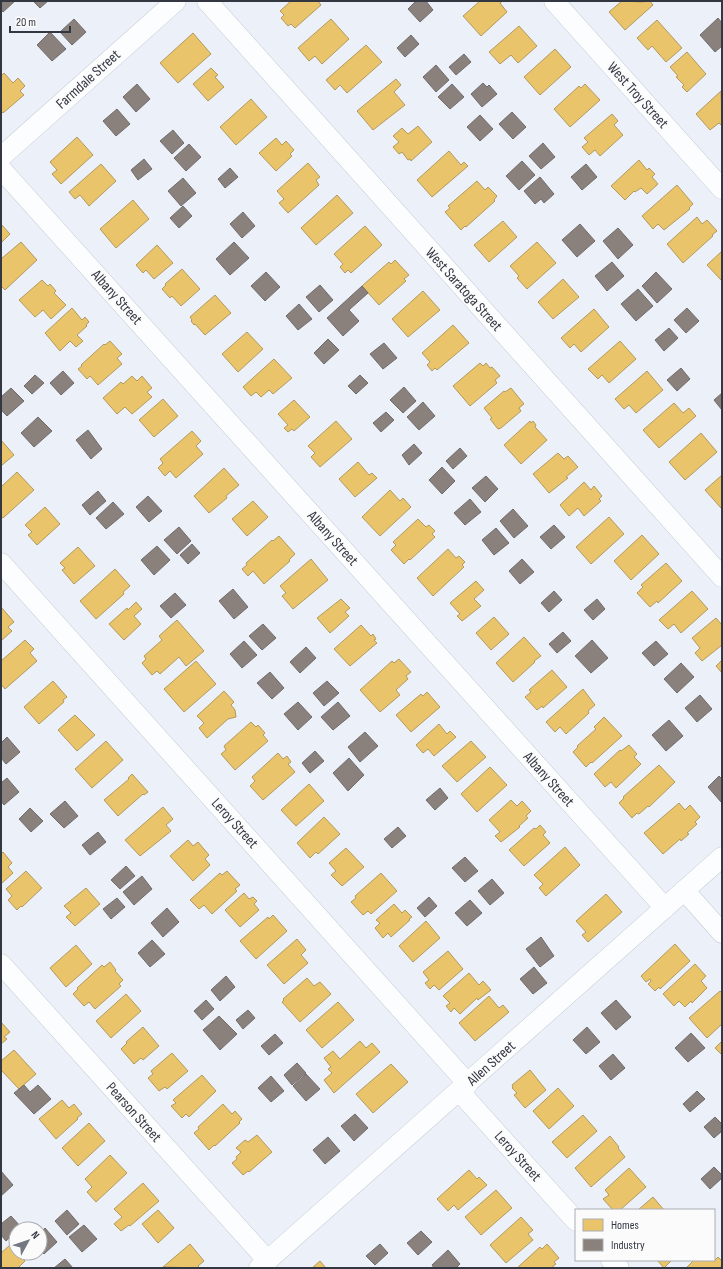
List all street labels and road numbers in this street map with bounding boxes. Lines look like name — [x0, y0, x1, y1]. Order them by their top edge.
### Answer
street label: Farmdale Street — [52, 45, 125, 113]
street label: West Troy Street — [603, 58, 673, 133]
street label: West Saratoga Street — [421, 244, 506, 335]
street label: Albany Street — [86, 265, 147, 329]
street label: Albany Street — [302, 506, 363, 570]
street label: Albany Street — [518, 747, 579, 811]
street label: Leroy Street — [207, 794, 263, 853]
street label: Allen Street — [462, 1036, 520, 1091]
street label: Pearson Street — [102, 1078, 166, 1147]
street label: Leroy Street — [490, 1127, 546, 1186]

